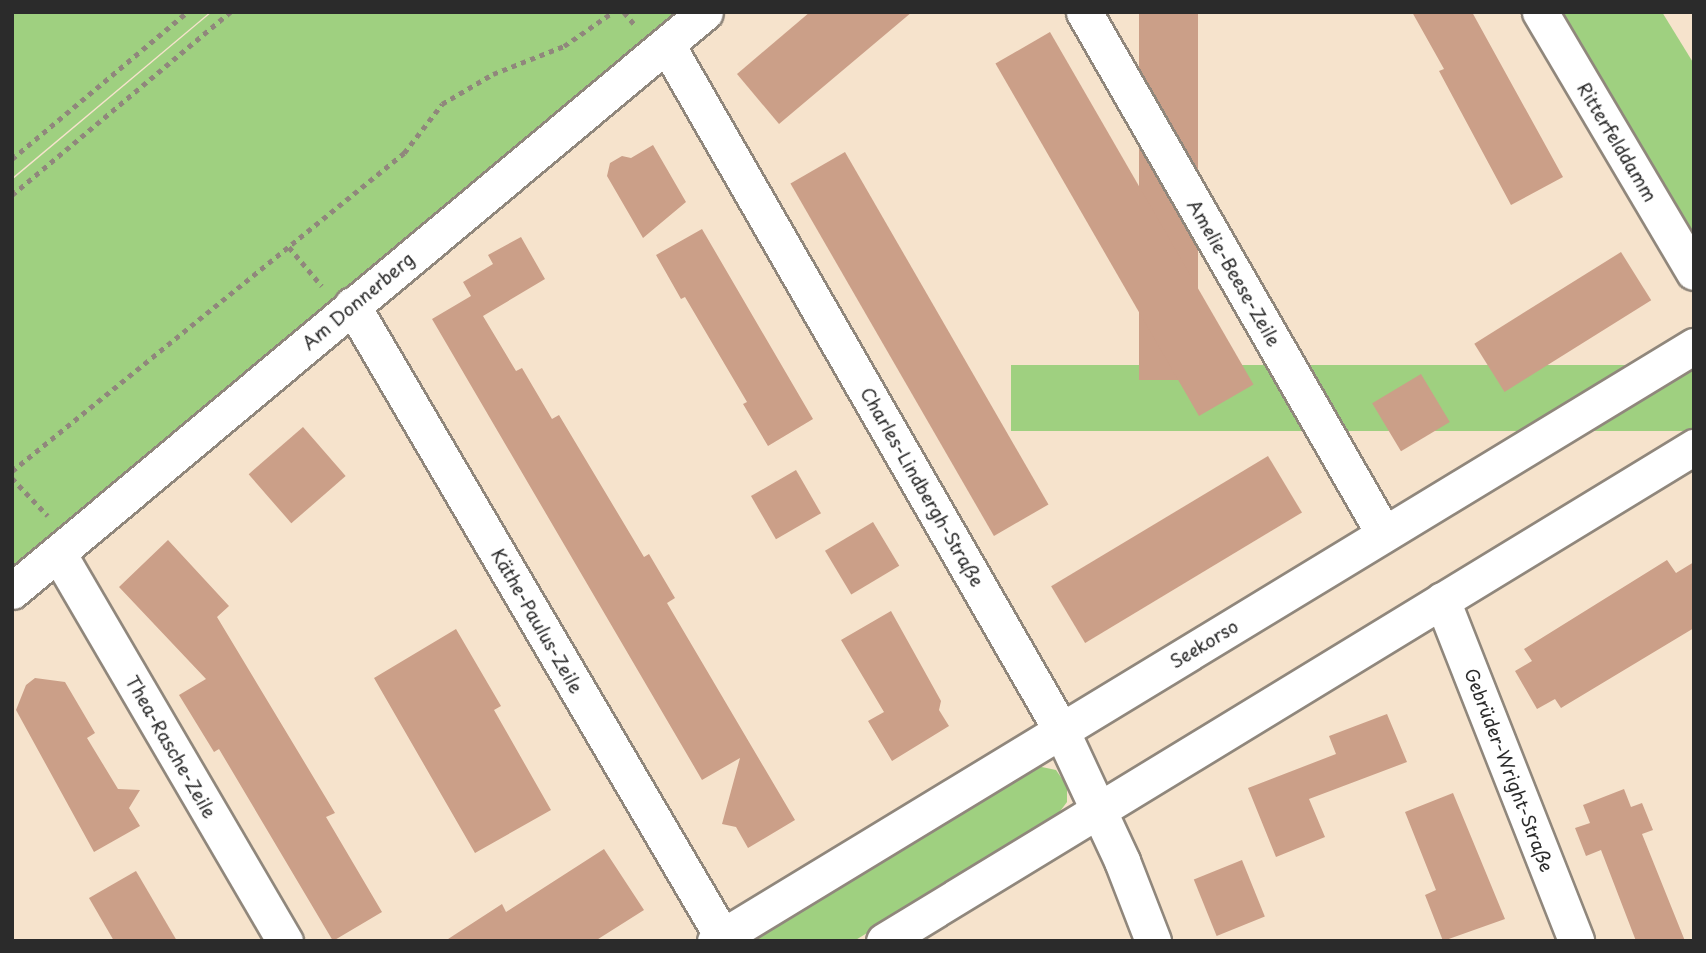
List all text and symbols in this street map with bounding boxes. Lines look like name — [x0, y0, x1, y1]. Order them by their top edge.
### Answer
street label: Ritterfelddamm — [1573, 78, 1661, 206]
street label: Amelie-Beese-Zeile — [1183, 196, 1285, 350]
street label: Am Donnerberg — [297, 248, 419, 354]
street label: Charles-Lindbergh-Straße — [856, 384, 988, 590]
street label: Käthe-Paulus-Zeile — [487, 545, 587, 697]
street label: Seekorso — [1166, 615, 1242, 673]
street label: Gebrüder-Wright-Straße — [1460, 665, 1558, 875]
street label: Thea-Rasche-Zeile — [121, 672, 221, 822]

